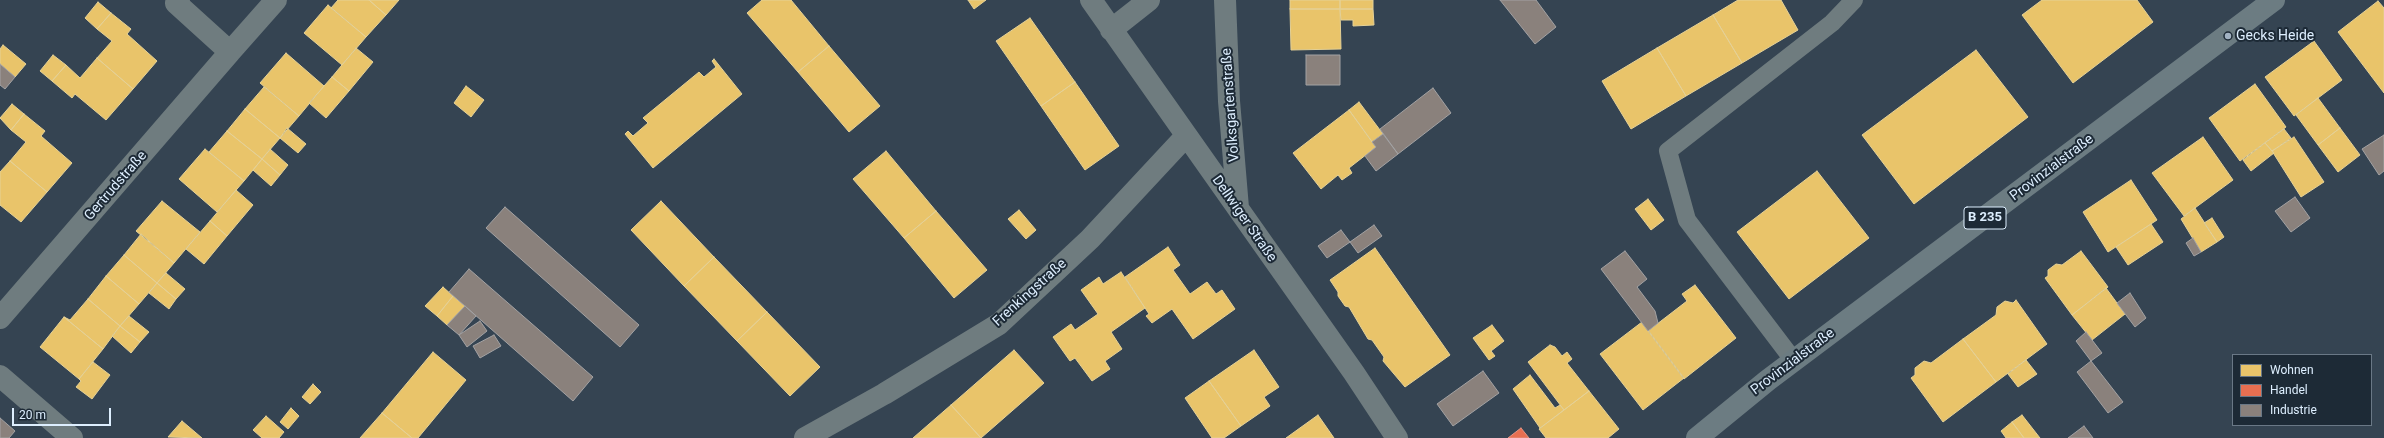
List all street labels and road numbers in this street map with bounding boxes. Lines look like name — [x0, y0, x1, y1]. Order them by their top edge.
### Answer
street label: Volksgartenstraße — [1219, 47, 1243, 163]
street label: Provinzialstraße — [2007, 131, 2097, 205]
street label: Gertrudstraße — [81, 148, 151, 224]
street label: Dellwiger Straße — [1208, 173, 1280, 265]
road number: B 235 — [1964, 207, 2006, 229]
street label: Frenkingstraße — [990, 256, 1070, 330]
street label: Provinzialstraße — [1748, 325, 1838, 399]

